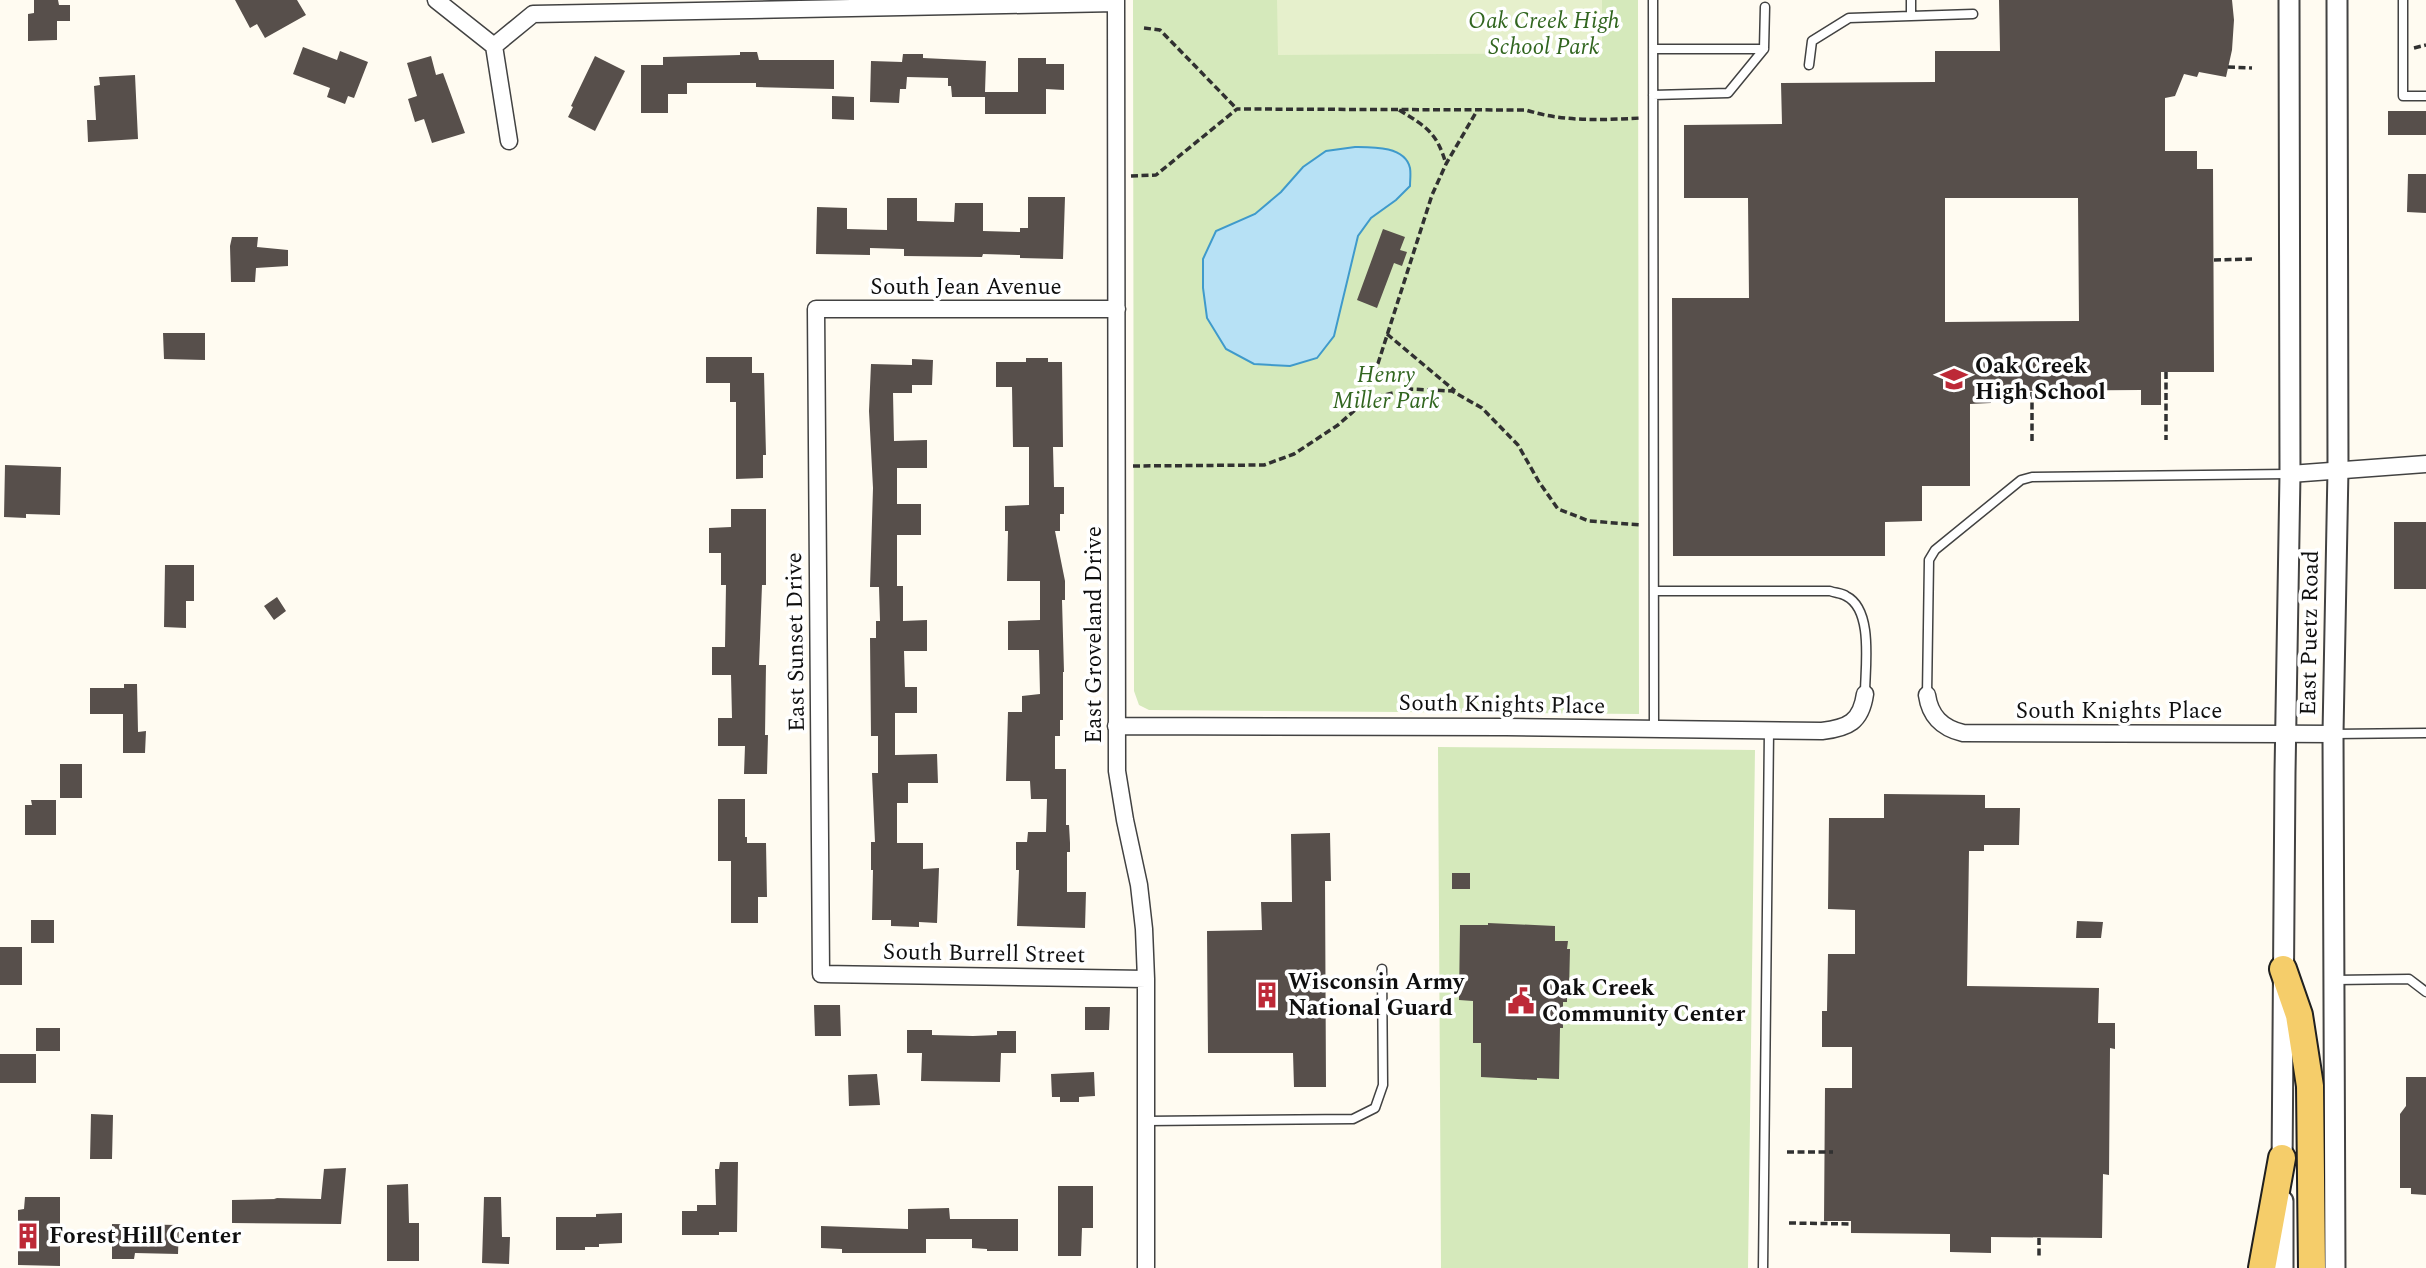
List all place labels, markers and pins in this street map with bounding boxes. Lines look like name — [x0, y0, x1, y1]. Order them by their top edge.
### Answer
place label: Oak Creek High School — [1975, 349, 2106, 410]
school or university icon: Oak Creek High School — [1939, 364, 1969, 394]
place label: Wisconsin Army National Guard — [1288, 965, 1465, 1026]
place label: Oak Creek Community Center — [1542, 971, 1745, 1032]
building icon: Wisconsin Army National Guard — [1252, 980, 1282, 1010]
public building icon: Oak Creek Community Center — [1506, 986, 1536, 1016]
place label: Forest Hill Center — [49, 1219, 241, 1254]
building icon: Forest Hill Center — [13, 1221, 43, 1251]

